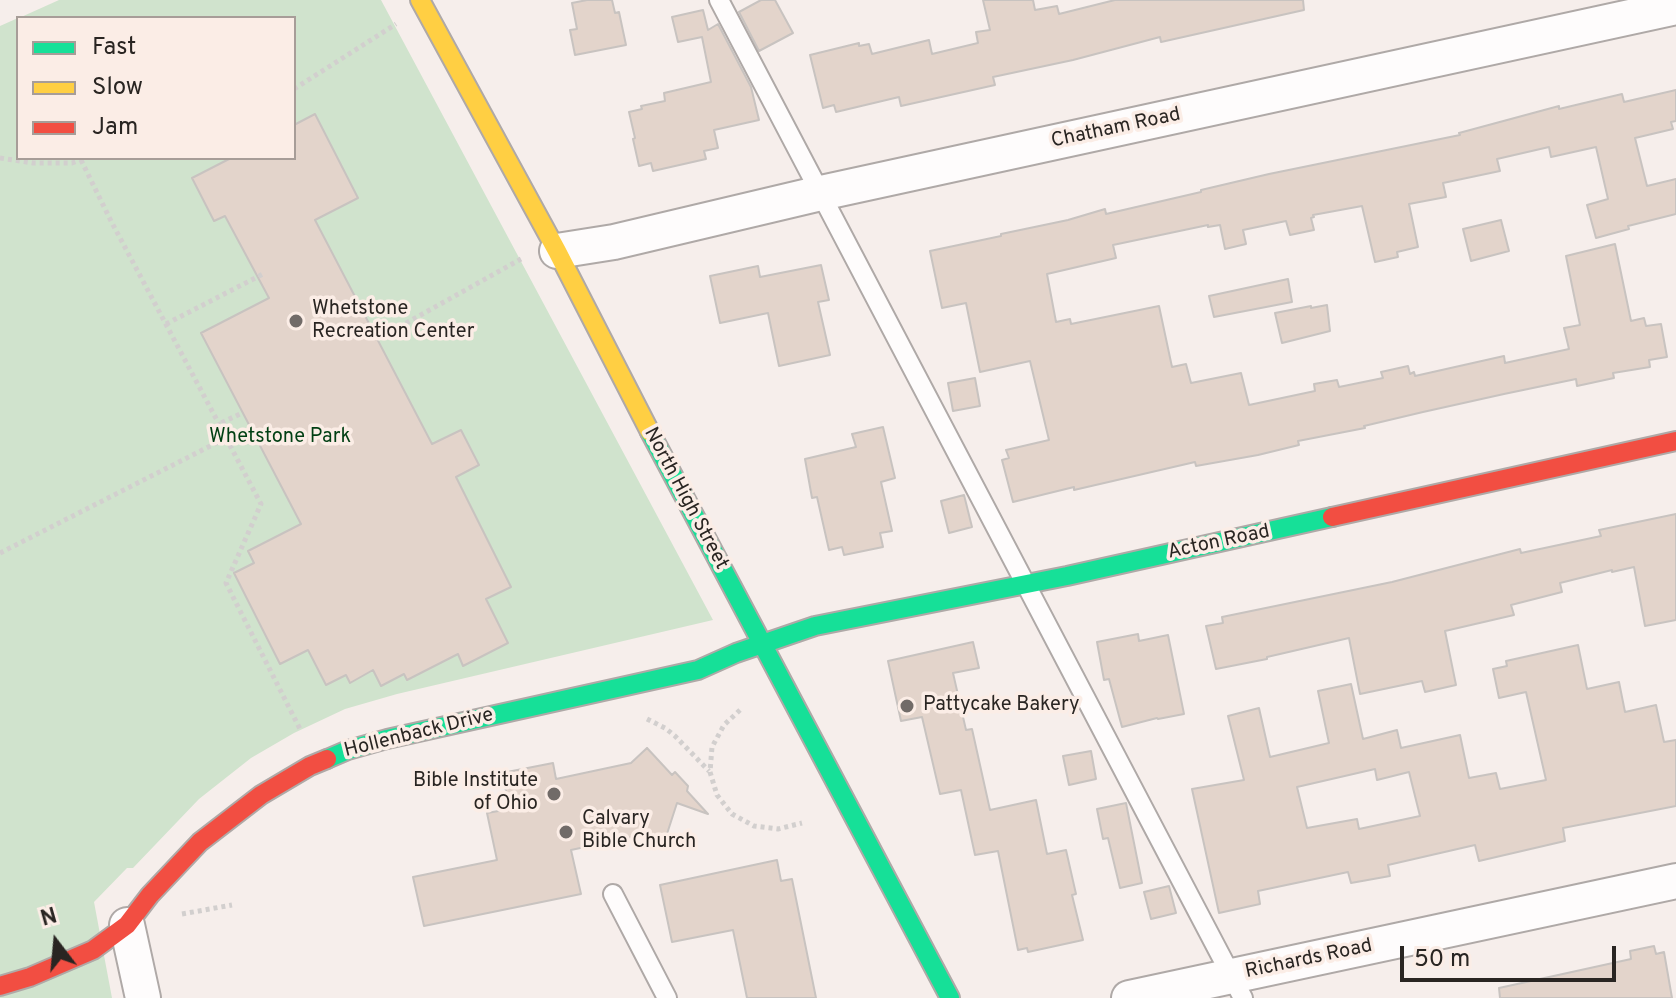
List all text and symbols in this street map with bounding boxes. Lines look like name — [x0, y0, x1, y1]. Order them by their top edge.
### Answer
legend — [16, 16, 296, 160]
text: Fast — [92, 33, 136, 63]
text: Slow — [92, 73, 143, 103]
street label: Chatham Road — [1049, 104, 1183, 154]
text: Jam — [92, 113, 138, 143]
place label: Whetstone Recreation Center — [312, 298, 474, 345]
marker: Whetstone Recreation Center — [287, 312, 305, 330]
street label: North High Street — [637, 424, 733, 574]
park label: Whetstone Park — [209, 426, 351, 450]
street label: Acton Road — [1166, 520, 1272, 566]
place label: Pattycake Bakery — [923, 694, 1079, 718]
marker: Pattycake Bakery — [898, 697, 916, 715]
street label: Hollenback Drive — [342, 704, 496, 764]
place label: Bible Institute of Ohio — [413, 770, 538, 817]
marker: Bible Institute of Ohio — [545, 785, 563, 803]
place label: Calvary Bible Church — [582, 808, 696, 855]
marker: Calvary Bible Church — [557, 823, 575, 841]
north arrow — [16, 902, 96, 982]
text: N — [38, 903, 61, 934]
scale bar — [1404, 930, 1620, 980]
street label: Richards Road — [1243, 935, 1375, 985]
text: 50 m — [1414, 945, 1470, 975]

